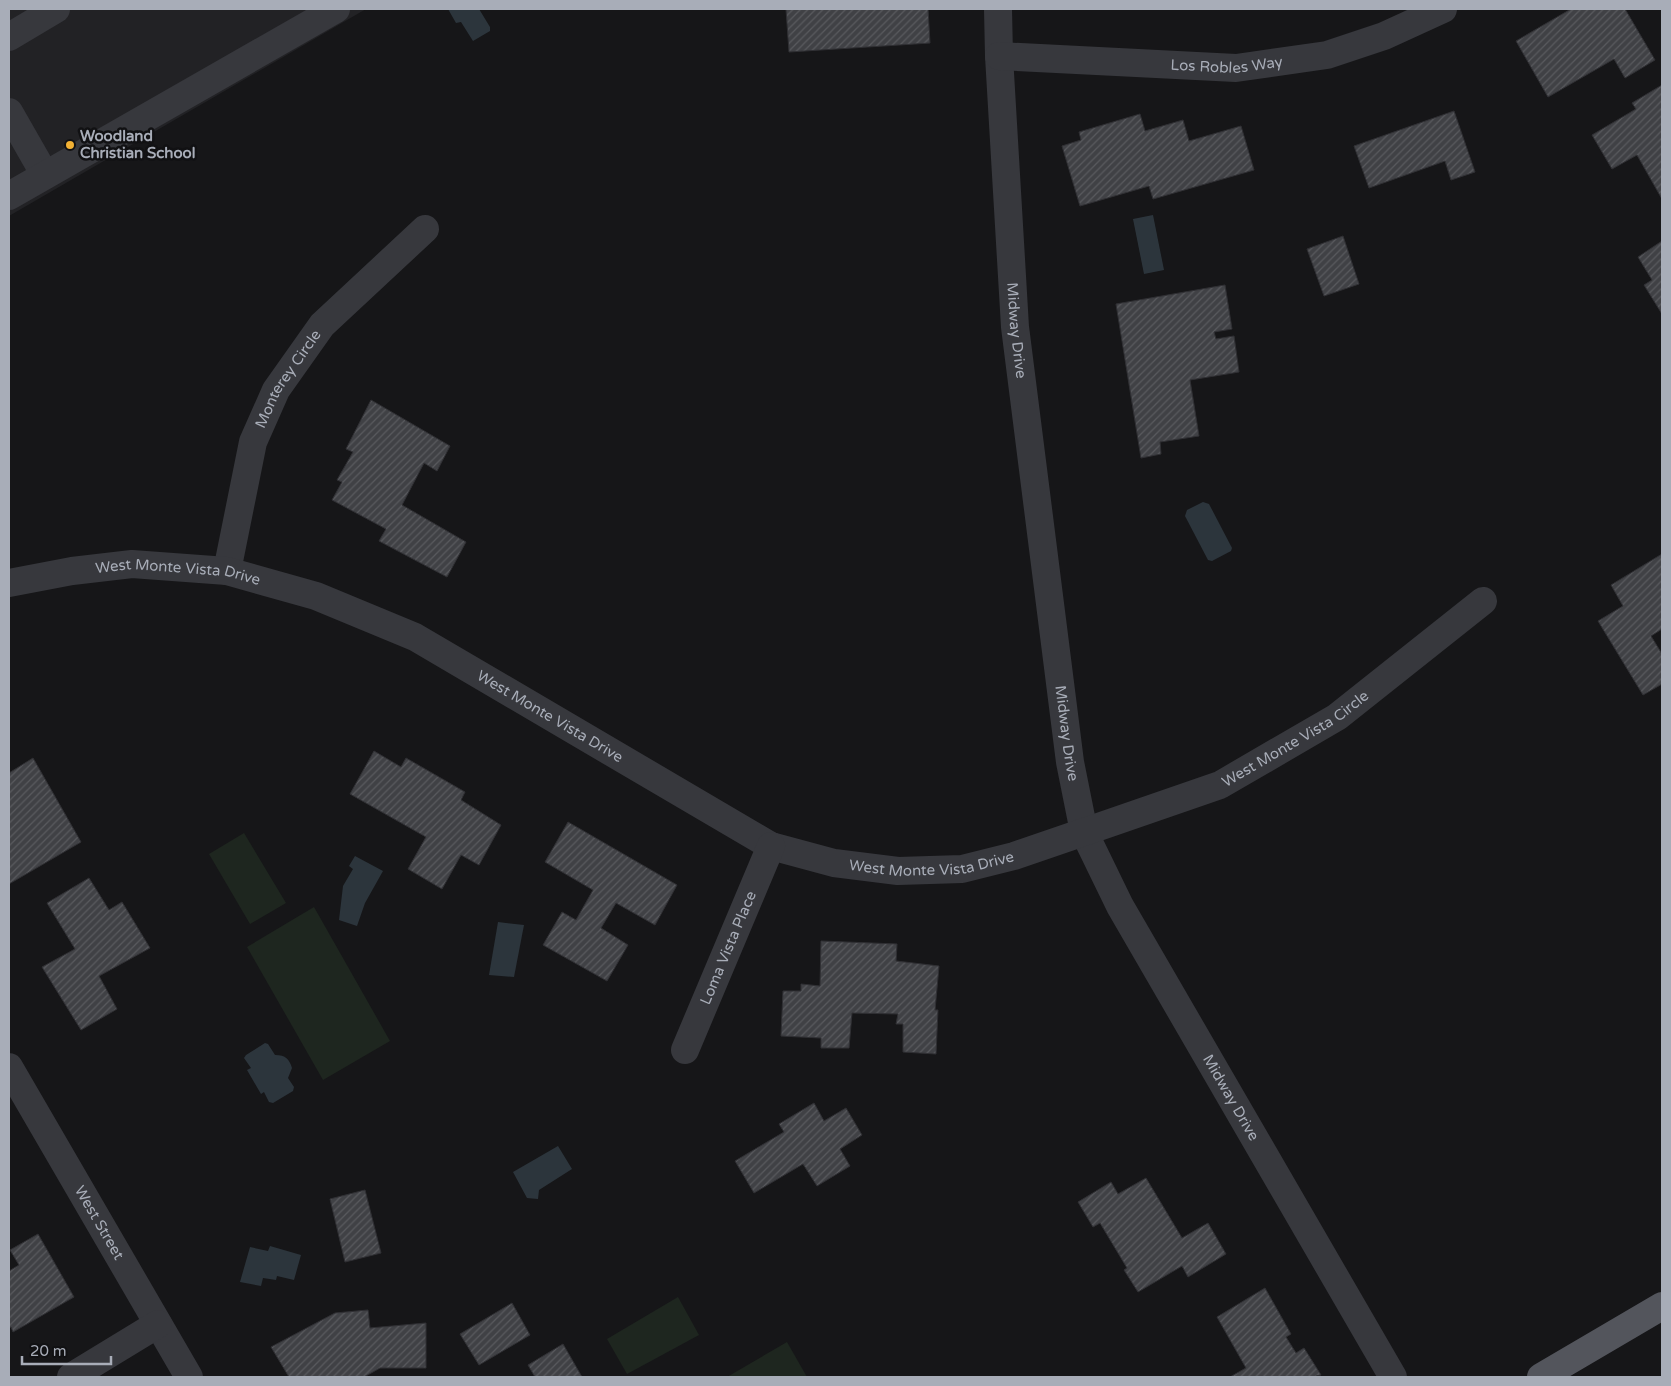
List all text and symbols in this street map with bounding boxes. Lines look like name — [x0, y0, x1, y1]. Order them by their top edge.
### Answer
street label: Los Robles Way — [1170, 52, 1284, 77]
place label: Woodland Christian School — [80, 127, 195, 162]
marker: Woodland Christian School — [64, 139, 76, 151]
street label: Midway Drive — [1003, 282, 1030, 380]
street label: Monterey Circle — [251, 326, 325, 431]
street label: West Monte Vista Drive — [94, 555, 263, 589]
street label: West Monte Vista Drive — [474, 666, 626, 766]
street label: Midway Drive — [1051, 684, 1083, 783]
street label: West Monte Vista Circle — [1219, 686, 1372, 791]
street label: West Monte Vista Drive — [848, 847, 1016, 881]
street label: Loma Vista Place — [696, 888, 760, 1007]
street label: Midway Drive — [1199, 1051, 1263, 1144]
street label: West Street — [71, 1182, 128, 1263]
scale bar — [22, 1334, 111, 1366]
text: 20 m — [30, 1342, 67, 1360]

